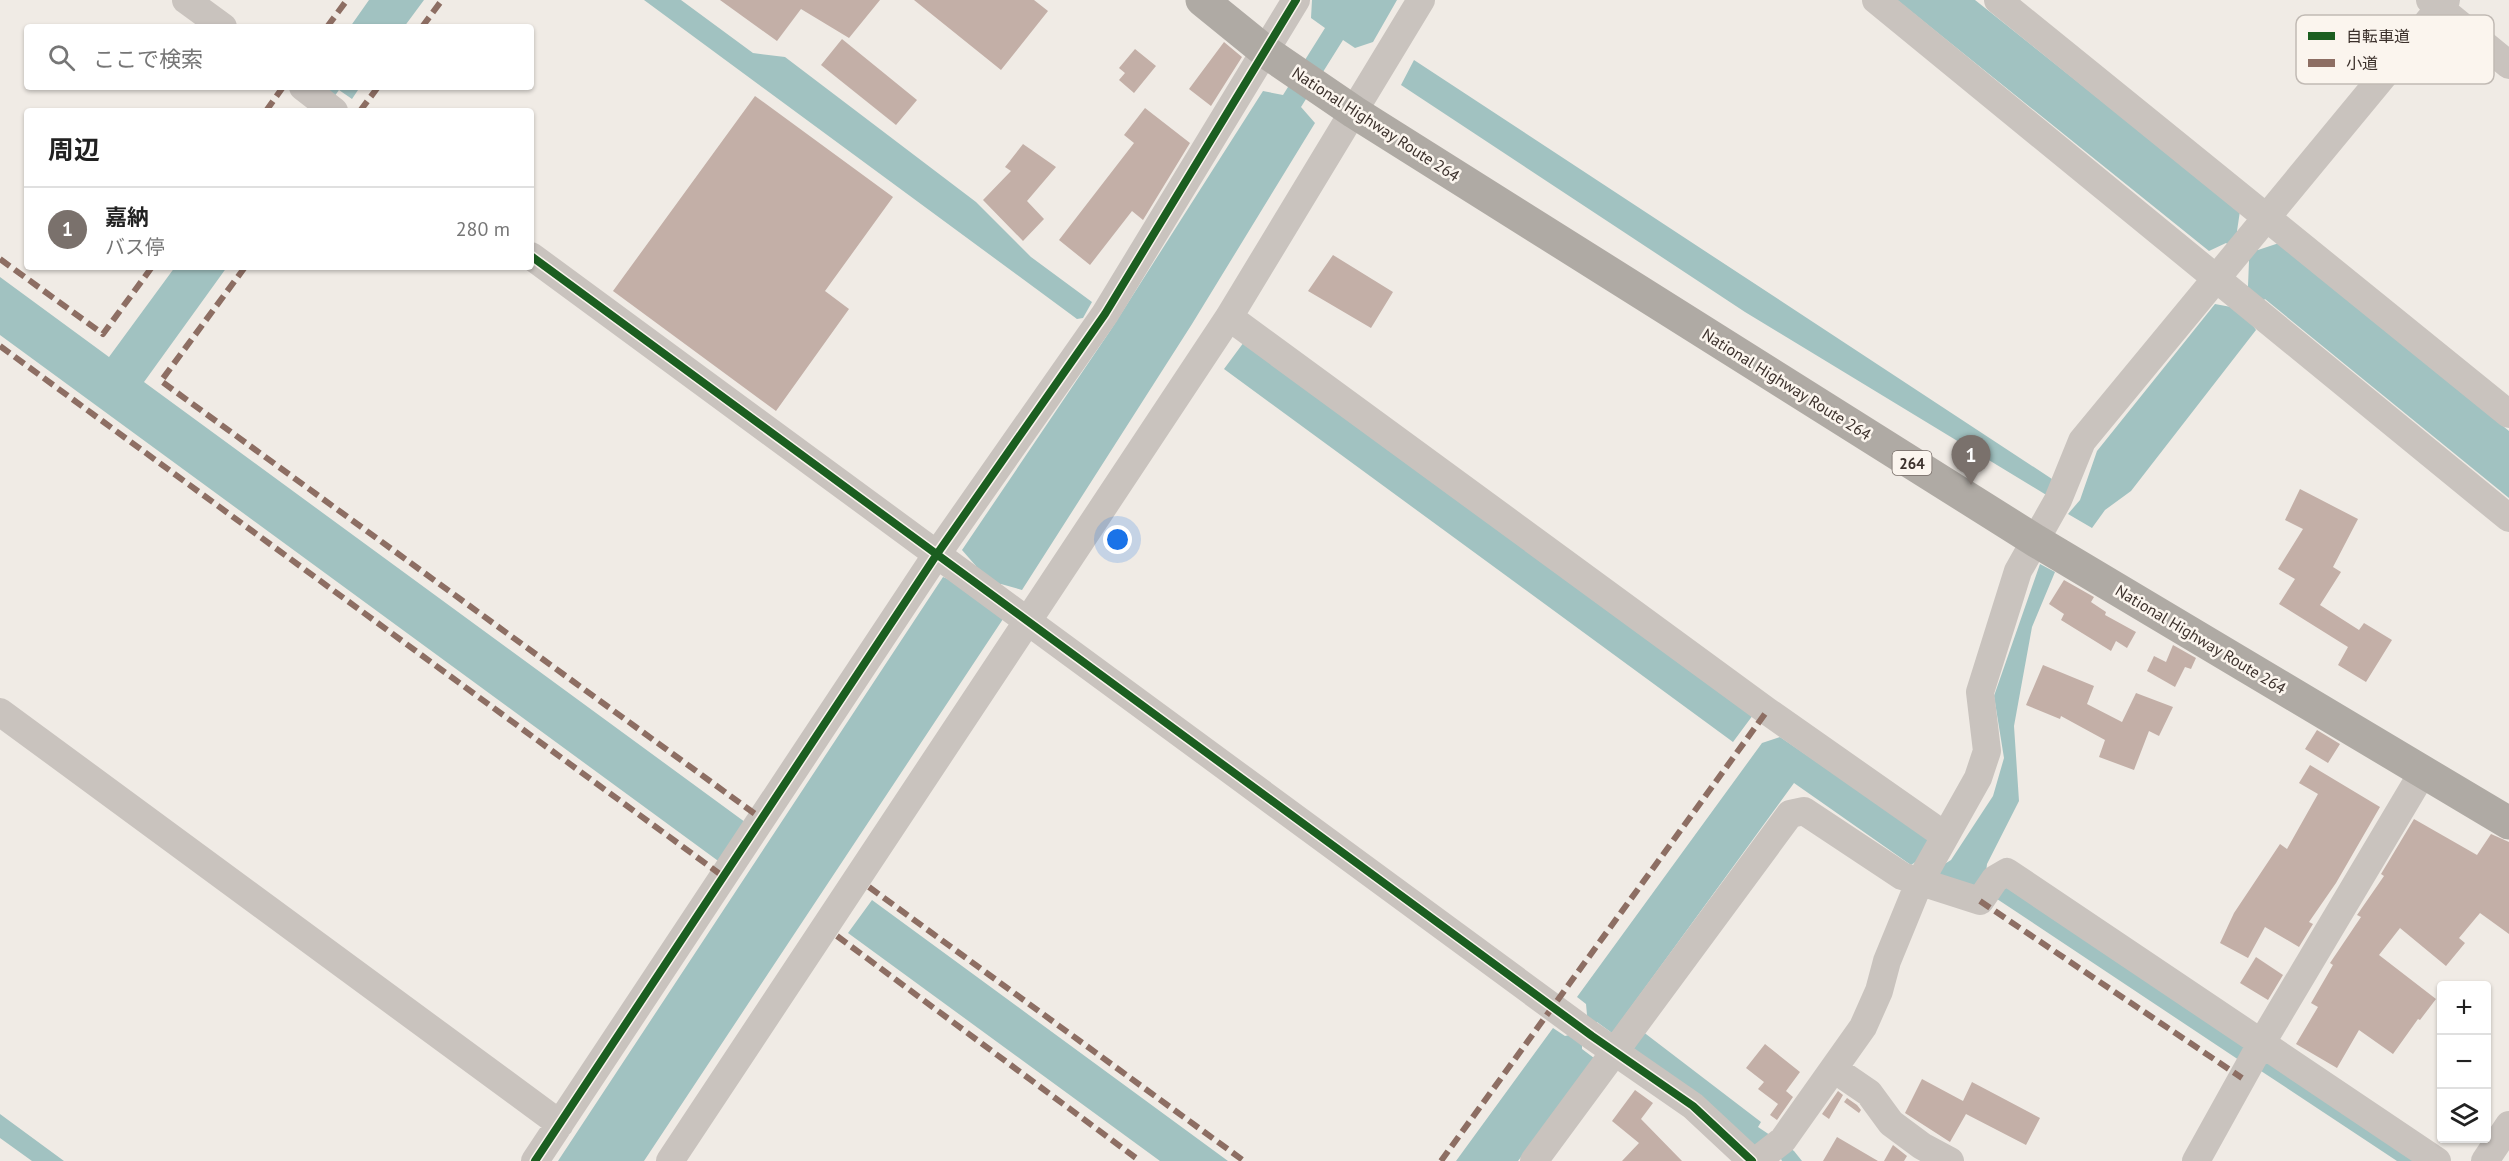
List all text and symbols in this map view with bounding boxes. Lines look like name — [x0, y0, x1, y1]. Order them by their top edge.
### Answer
legend — [2296, 15, 2494, 84]
search box — [24, 24, 534, 90]
text: 自転車道 — [2346, 26, 2410, 46]
icon: search — [45, 41, 78, 74]
text: ここで検索 — [93, 45, 203, 73]
text: 小道 — [2346, 53, 2378, 73]
street label: National Highway Route 264 — [1289, 62, 1464, 186]
text: 周辺 — [48, 133, 100, 166]
text: 嘉納 — [105, 203, 149, 231]
text: 1 — [62, 216, 73, 242]
text: 280 m — [456, 216, 510, 242]
text: バス停 — [105, 234, 165, 260]
street label: National Highway Route 264 — [1699, 324, 1875, 444]
pin: 1 — [1952, 436, 1990, 485]
road number: 264 — [1892, 451, 1932, 475]
your location — [1103, 525, 1132, 554]
street label: National Highway Route 264 — [2112, 580, 2290, 698]
map controls — [2437, 981, 2491, 1143]
button: + — [2437, 981, 2491, 1035]
button: − — [2437, 1035, 2491, 1089]
button: layers — [2437, 1089, 2491, 1143]

